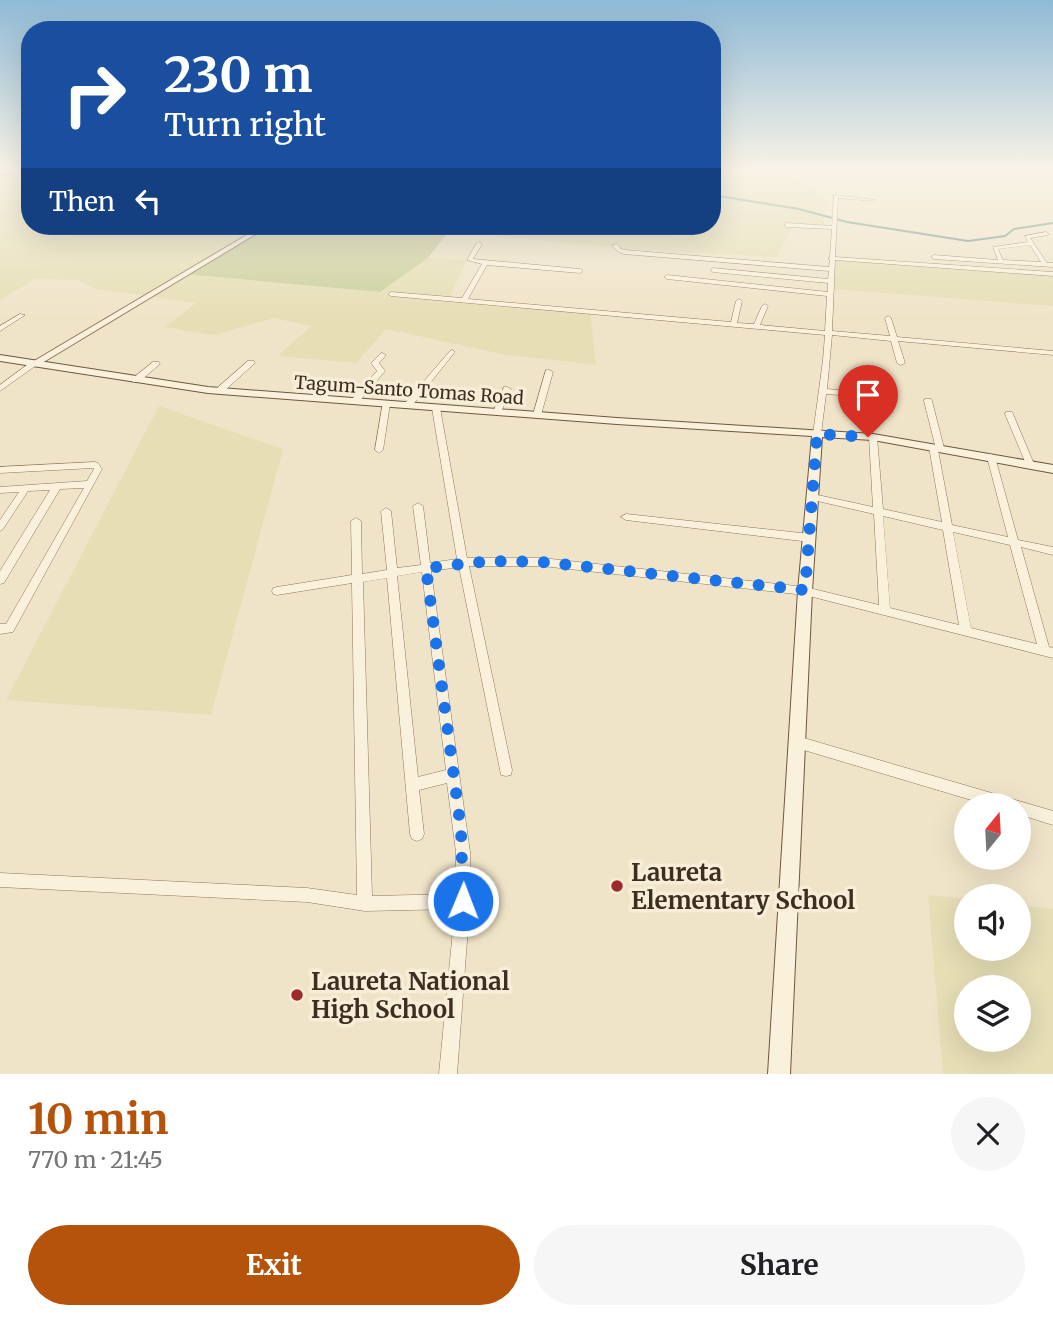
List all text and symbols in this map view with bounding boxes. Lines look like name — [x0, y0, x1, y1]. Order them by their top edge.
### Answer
text: 230 m — [164, 44, 312, 105]
icon: right — [49, 49, 140, 140]
text: Turn right — [164, 105, 326, 145]
icon: left — [129, 182, 167, 220]
text: Then — [49, 185, 115, 218]
pin — [838, 365, 898, 437]
street label: Tagum-Santo Tomas Road — [294, 371, 525, 410]
icon: arrive — [849, 376, 887, 414]
north arrow — [954, 793, 1031, 870]
map controls — [954, 793, 1031, 1052]
place label: Laureta Elementary School — [631, 857, 855, 916]
position arrow — [426, 864, 500, 938]
marker: Laureta Elementary School — [609, 878, 625, 894]
button: sound — [954, 884, 1031, 961]
place label: Laureta National High School — [311, 966, 510, 1025]
button: layers — [954, 975, 1031, 1052]
marker: Laureta National High School — [289, 987, 305, 1003]
text: 10 min — [28, 1093, 168, 1145]
button: close — [951, 1097, 1025, 1171]
text: 770 m · 21:45 — [28, 1145, 163, 1174]
button: Exit — [28, 1225, 520, 1305]
button: Share — [534, 1225, 1025, 1305]

